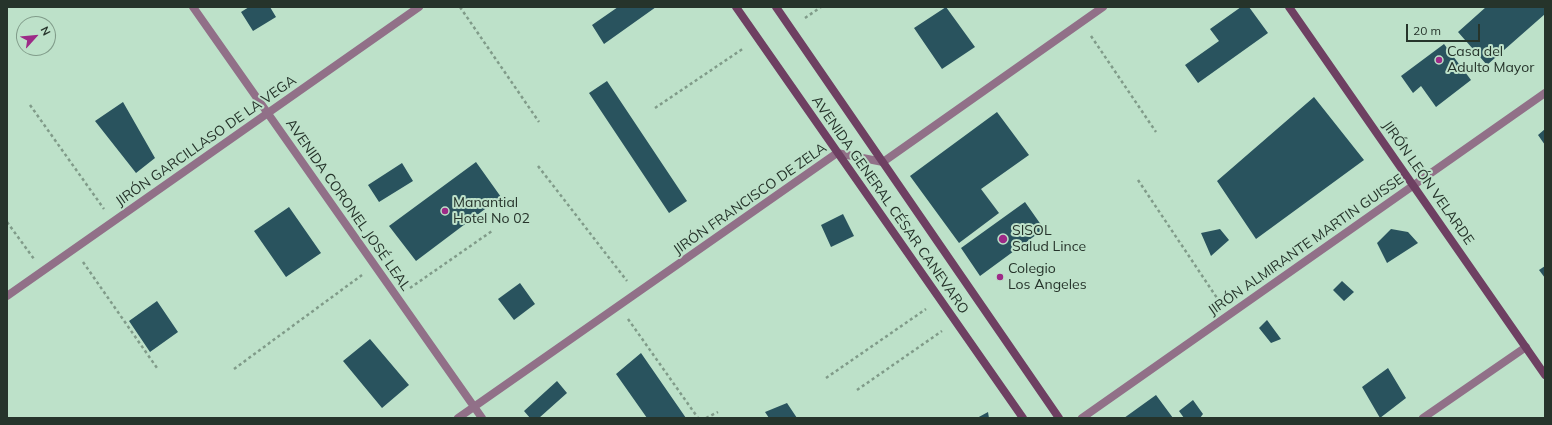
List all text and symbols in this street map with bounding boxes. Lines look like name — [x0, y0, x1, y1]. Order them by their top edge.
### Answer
north arrow — [16, 16, 56, 56]
scale bar — [1408, 16, 1482, 42]
text: 20 m — [1413, 23, 1441, 38]
text: N — [38, 24, 54, 38]
place label: Casa del Adulto Mayor — [1447, 44, 1534, 76]
marker: Casa del Adulto Mayor — [1434, 55, 1444, 65]
street label: JIRÓN GARCILLASO DE LA VEGA — [112, 72, 300, 210]
street label: AVENIDA GENERAL CÉSAR CANEVARO — [808, 93, 972, 317]
street label: AVENIDA CORONEL JOSÉ LEAL — [282, 116, 414, 294]
street label: JIRÓN LEÓN VELARDE — [1379, 118, 1477, 248]
street label: JIRÓN FRANCISCO DE ZELA — [670, 140, 830, 258]
street label: JIRÓN ALMIRANTE MARTIN GUISSE — [1205, 171, 1407, 319]
place label: Manantial Hotel No 02 — [453, 195, 530, 228]
marker: Manantial Hotel No 02 — [440, 206, 450, 216]
place label: SISOL Salud Lince — [1012, 223, 1086, 256]
marker: SISOL Salud Lince — [997, 233, 1009, 245]
place label: Colegio Los Angeles — [1008, 261, 1087, 294]
marker: Colegio Los Angeles — [995, 272, 1005, 282]

